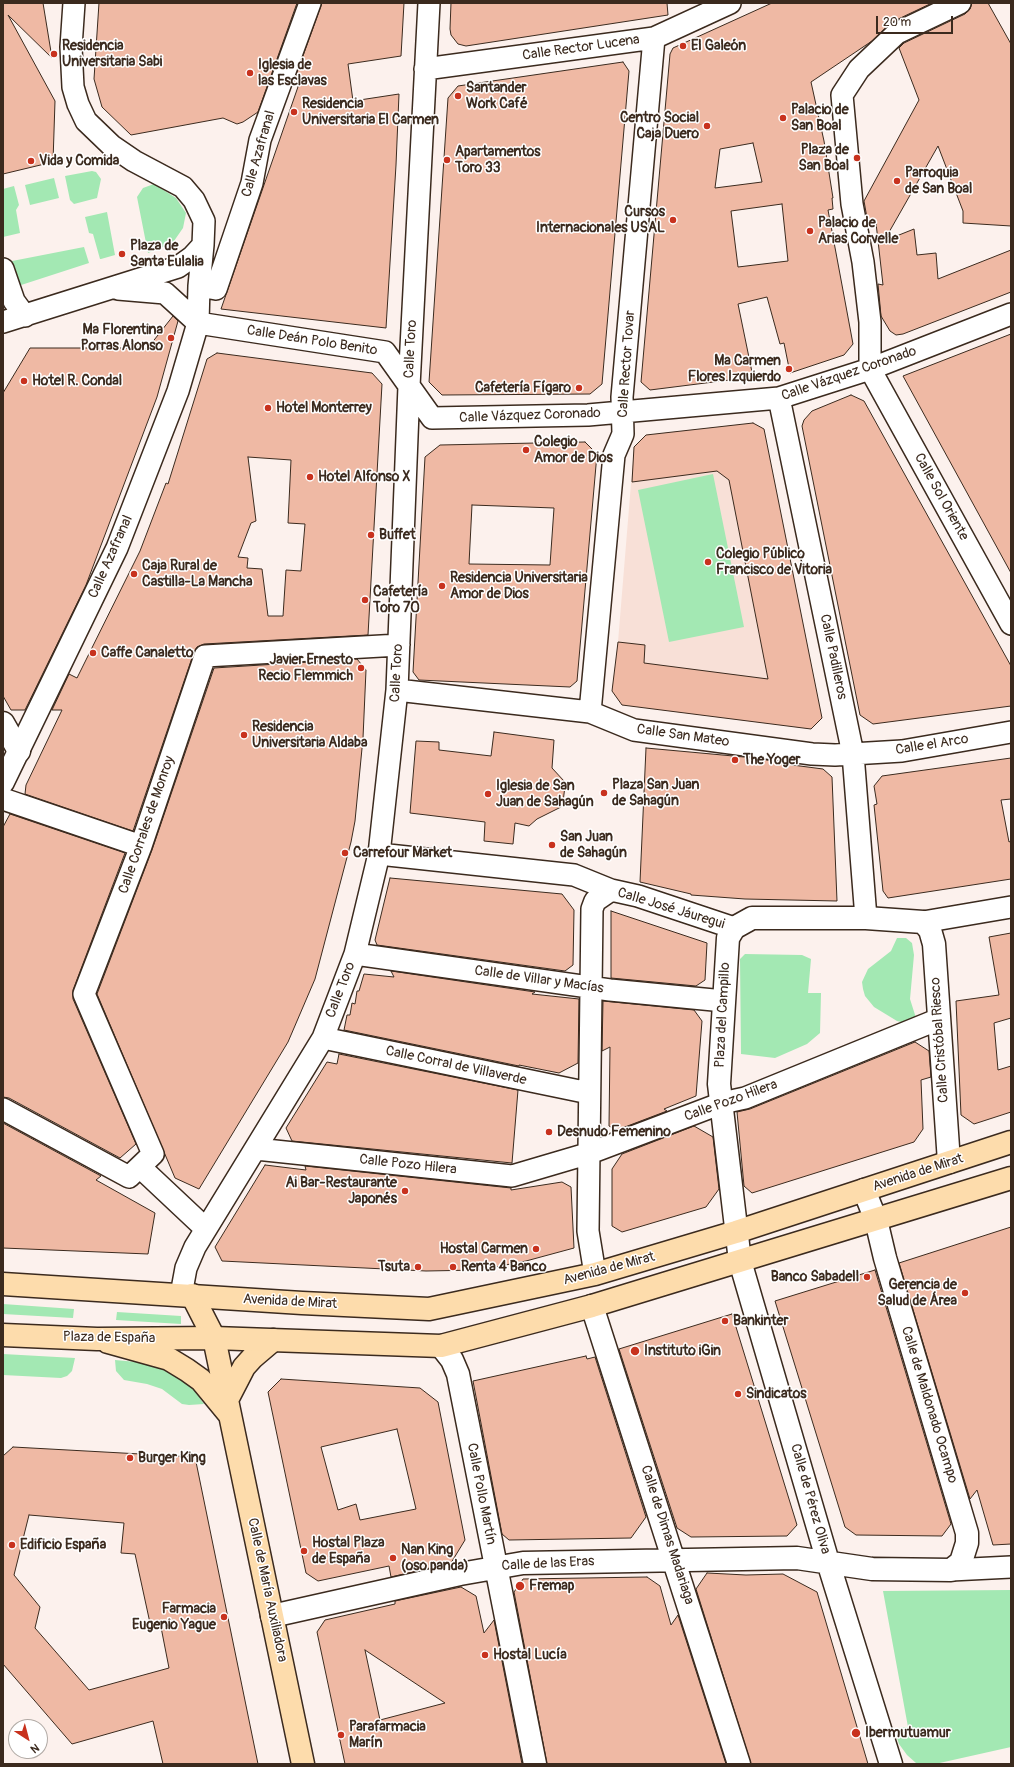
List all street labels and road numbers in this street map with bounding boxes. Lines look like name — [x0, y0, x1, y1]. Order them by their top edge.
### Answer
street label: Calle Rector Lucena — [521, 31, 641, 65]
street label: Calle Azafranal — [239, 109, 279, 199]
street label: Calle Rector Tovar — [615, 310, 639, 418]
street label: Calle Toro — [401, 319, 421, 379]
street label: Calle Deán Polo Benito — [245, 322, 379, 360]
street label: Calle Vázquez Coronado — [779, 343, 919, 405]
street label: Calle Vázquez Coronado — [459, 405, 601, 427]
street label: Calle Sol Oriente — [910, 450, 972, 544]
street label: Calle Azafranal — [85, 513, 137, 601]
street label: Calle Padilleros — [816, 613, 850, 701]
street label: Calle Toro — [387, 643, 407, 703]
street label: Calle San Mateo — [636, 721, 730, 751]
street label: Calle el Arco — [894, 731, 970, 759]
street label: Calle Corrales de Monroy — [116, 754, 178, 896]
street label: Calle José Jáuregui — [615, 885, 727, 933]
street label: Calle Toro — [323, 960, 359, 1020]
street label: Plaza del Campillo — [712, 962, 734, 1068]
street label: Calle de Villar y Macías — [473, 963, 605, 997]
street label: Calle Cristóbal Riesco — [927, 977, 953, 1103]
street label: Calle Corral de Villaverde — [384, 1043, 528, 1089]
street label: Calle Pozo Hilera — [682, 1076, 780, 1126]
street label: Avenida de Mirat — [871, 1150, 965, 1196]
street label: Calle Pozo Hilera — [358, 1152, 458, 1178]
street label: Avenida de Mirat — [561, 1249, 657, 1289]
street label: Avenida de Mirat — [243, 1291, 337, 1313]
street label: Calle de Maldonado Ocampo — [897, 1325, 961, 1485]
street label: Plaza de España — [63, 1329, 155, 1347]
street label: Calle Pollo Martín — [463, 1442, 499, 1546]
street label: Calle de Pérez Oliva — [786, 1442, 834, 1556]
street label: Calle de Dimas Madariaga — [637, 1463, 697, 1607]
street label: Calle de María Auxiliadora — [244, 1516, 290, 1664]
street label: Calle de las Eras — [501, 1553, 595, 1575]

